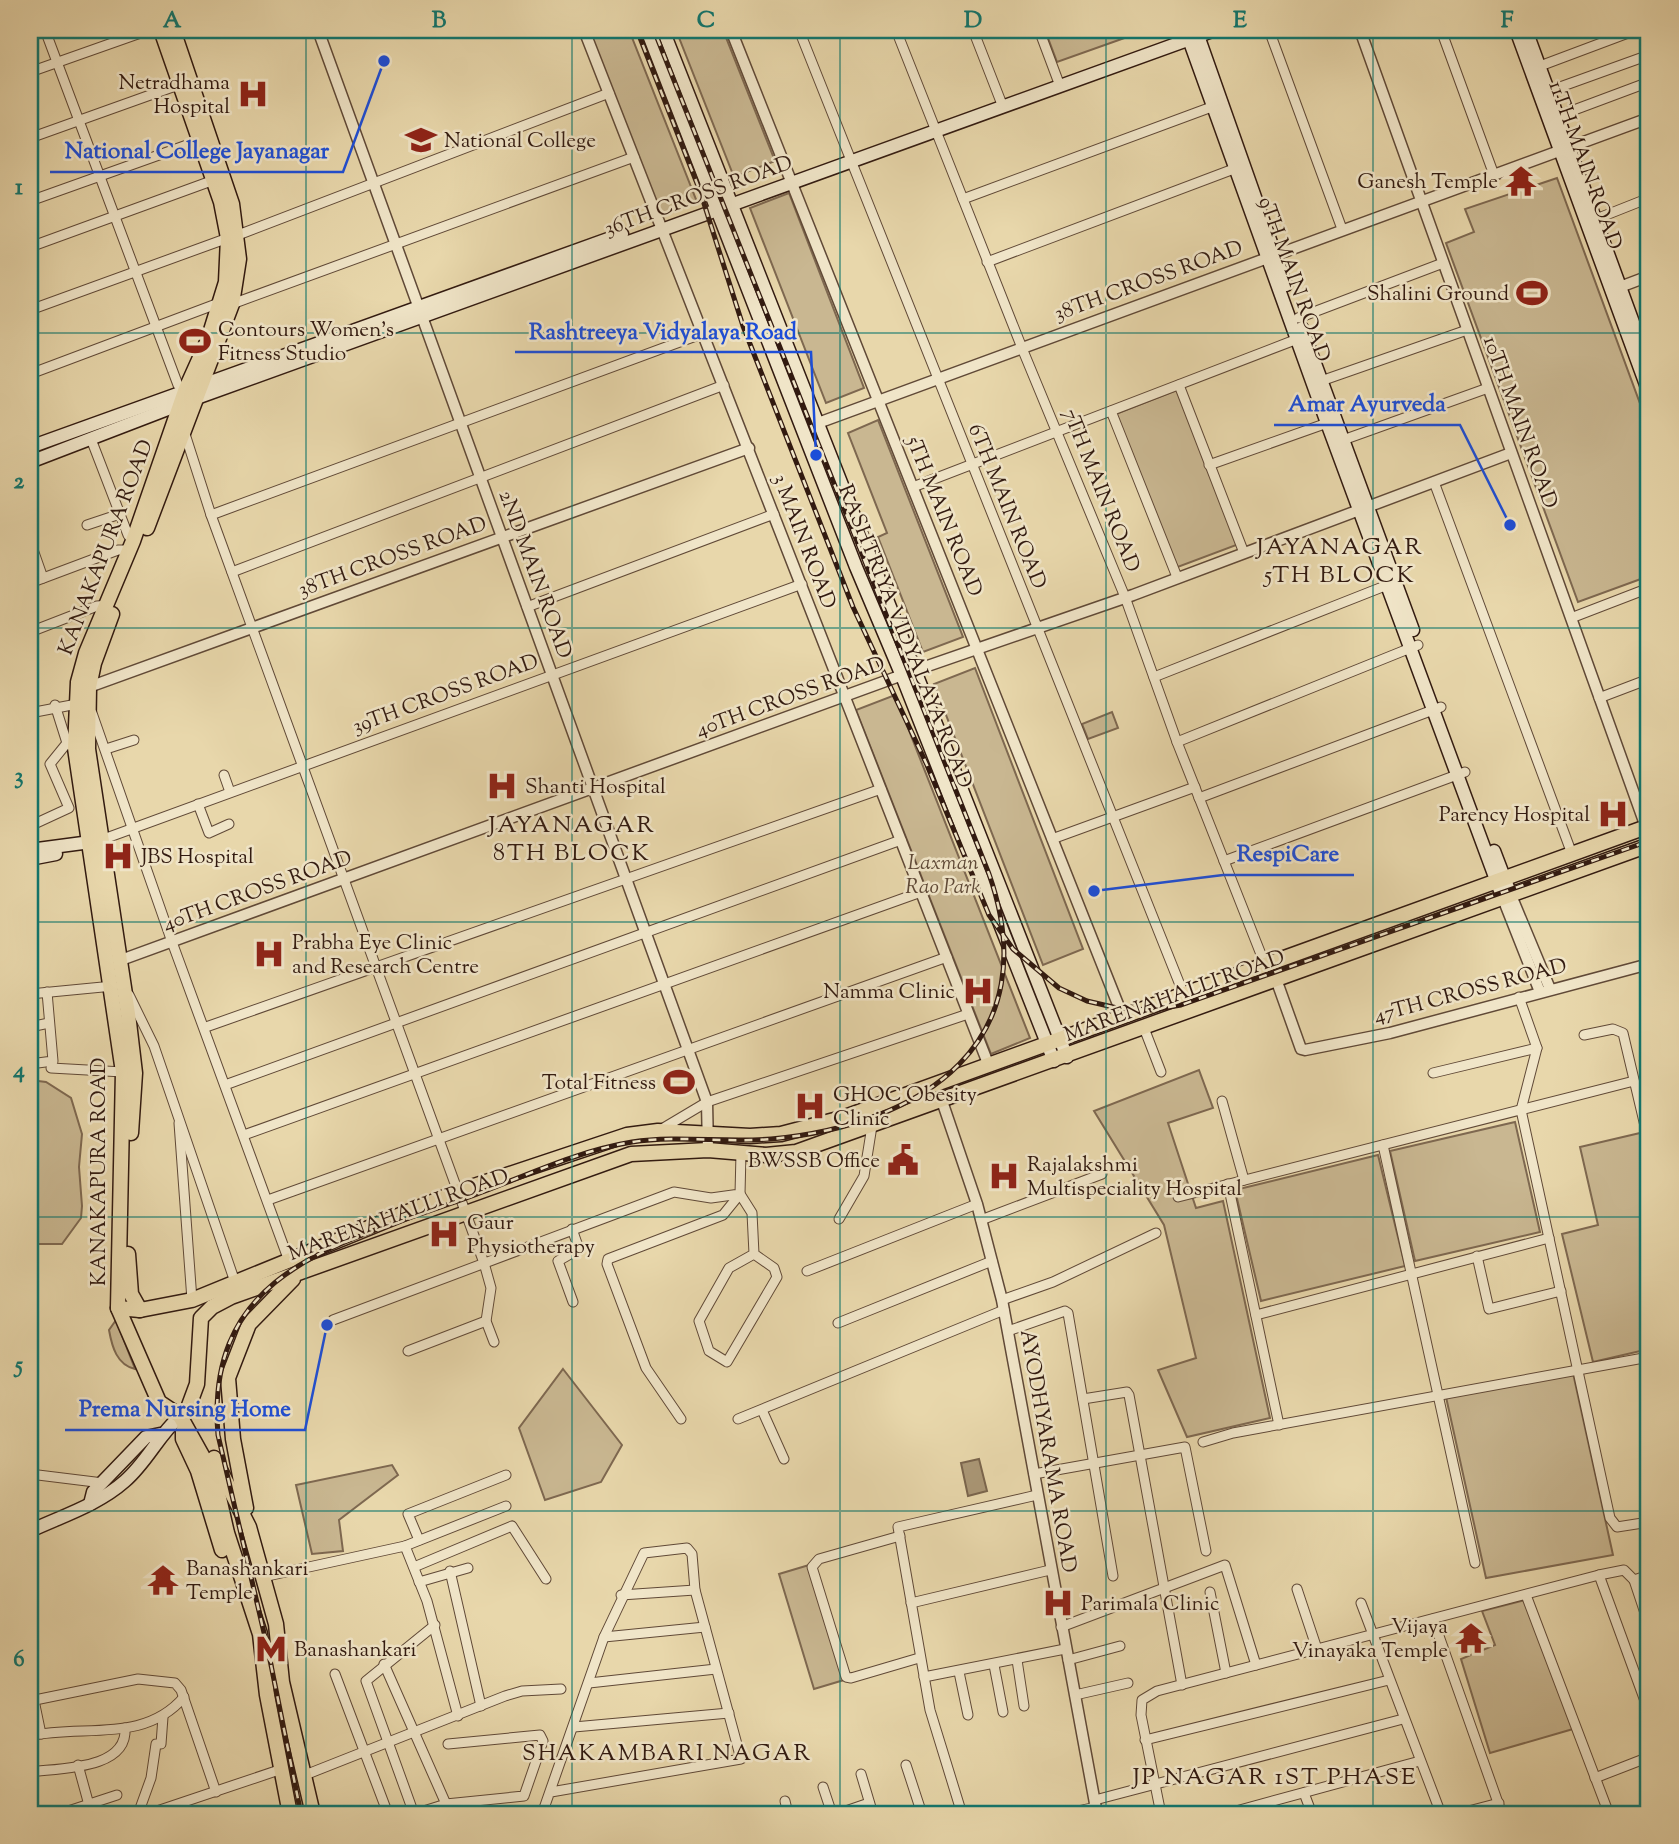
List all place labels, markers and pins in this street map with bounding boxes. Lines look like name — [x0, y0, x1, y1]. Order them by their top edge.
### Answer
place label: Netradhama Hospital — [118, 69, 230, 123]
hospital icon: Netradhama Hospital — [236, 77, 270, 111]
school or university icon: National College — [404, 123, 438, 157]
place label: National College — [444, 127, 596, 157]
callout: National College Jayanagar — [50, 128, 343, 172]
temple icon: Ganesh Temple — [1504, 164, 1538, 198]
place label: Ganesh Temple — [1357, 168, 1498, 198]
sports icon: Shalini Ground — [1515, 276, 1549, 310]
place label: Shalini Ground — [1367, 280, 1509, 310]
callout: Rashtreeya Vidyalaya Road — [515, 308, 811, 352]
place label: Contours Women's Fitness Studio — [218, 316, 394, 370]
sports icon: Contours Women's Fitness Studio — [178, 324, 212, 358]
callout: Amar Ayurveda — [1274, 381, 1460, 425]
hospital icon: Shanti Hospital — [485, 769, 519, 803]
place label: Shanti Hospital — [525, 773, 666, 803]
hospital icon: Parency Hospital — [1596, 797, 1630, 831]
place label: Parency Hospital — [1439, 801, 1590, 831]
callout: RespiCare — [1223, 831, 1354, 875]
hospital icon: JBS Hospital — [101, 839, 135, 873]
place label: JBS Hospital — [140, 843, 254, 873]
place label: Prabha Eye Clinic and Research Centre — [292, 929, 479, 983]
hospital icon: Prabha Eye Clinic and Research Centre — [252, 937, 286, 971]
hospital icon: Namma Clinic — [961, 974, 995, 1008]
place label: Namma Clinic — [823, 978, 955, 1008]
sports icon: Total Fitness — [662, 1065, 696, 1099]
place label: Total Fitness — [542, 1069, 656, 1099]
place label: GHOC Obesity Clinic — [833, 1081, 978, 1135]
hospital icon: GHOC Obesity Clinic — [793, 1089, 827, 1123]
public building icon: BWSSB Office — [886, 1143, 920, 1177]
place label: BWSSB Office — [748, 1147, 880, 1177]
place label: Rajalakshmi Multispeciality Hospital — [1027, 1151, 1242, 1205]
hospital icon: Rajalakshmi Multispeciality Hospital — [987, 1159, 1021, 1193]
place label: Gaur Physiotherapy — [467, 1209, 595, 1263]
hospital icon: Gaur Physiotherapy — [427, 1217, 461, 1251]
callout: Prema Nursing Home — [65, 1386, 305, 1430]
place label: Banashankari Temple — [186, 1555, 308, 1609]
temple icon: Banashankari Temple — [146, 1563, 180, 1597]
hospital icon: Parimala Clinic — [1041, 1586, 1075, 1620]
place label: Parimala Clinic — [1081, 1590, 1219, 1620]
place label: Vijaya Vinayaka Temple — [1292, 1613, 1448, 1667]
temple icon: Vijaya Vinayaka Temple — [1454, 1621, 1488, 1655]
metro station icon: Banashankari — [254, 1632, 288, 1666]
place label: Banashankari — [294, 1636, 416, 1666]

